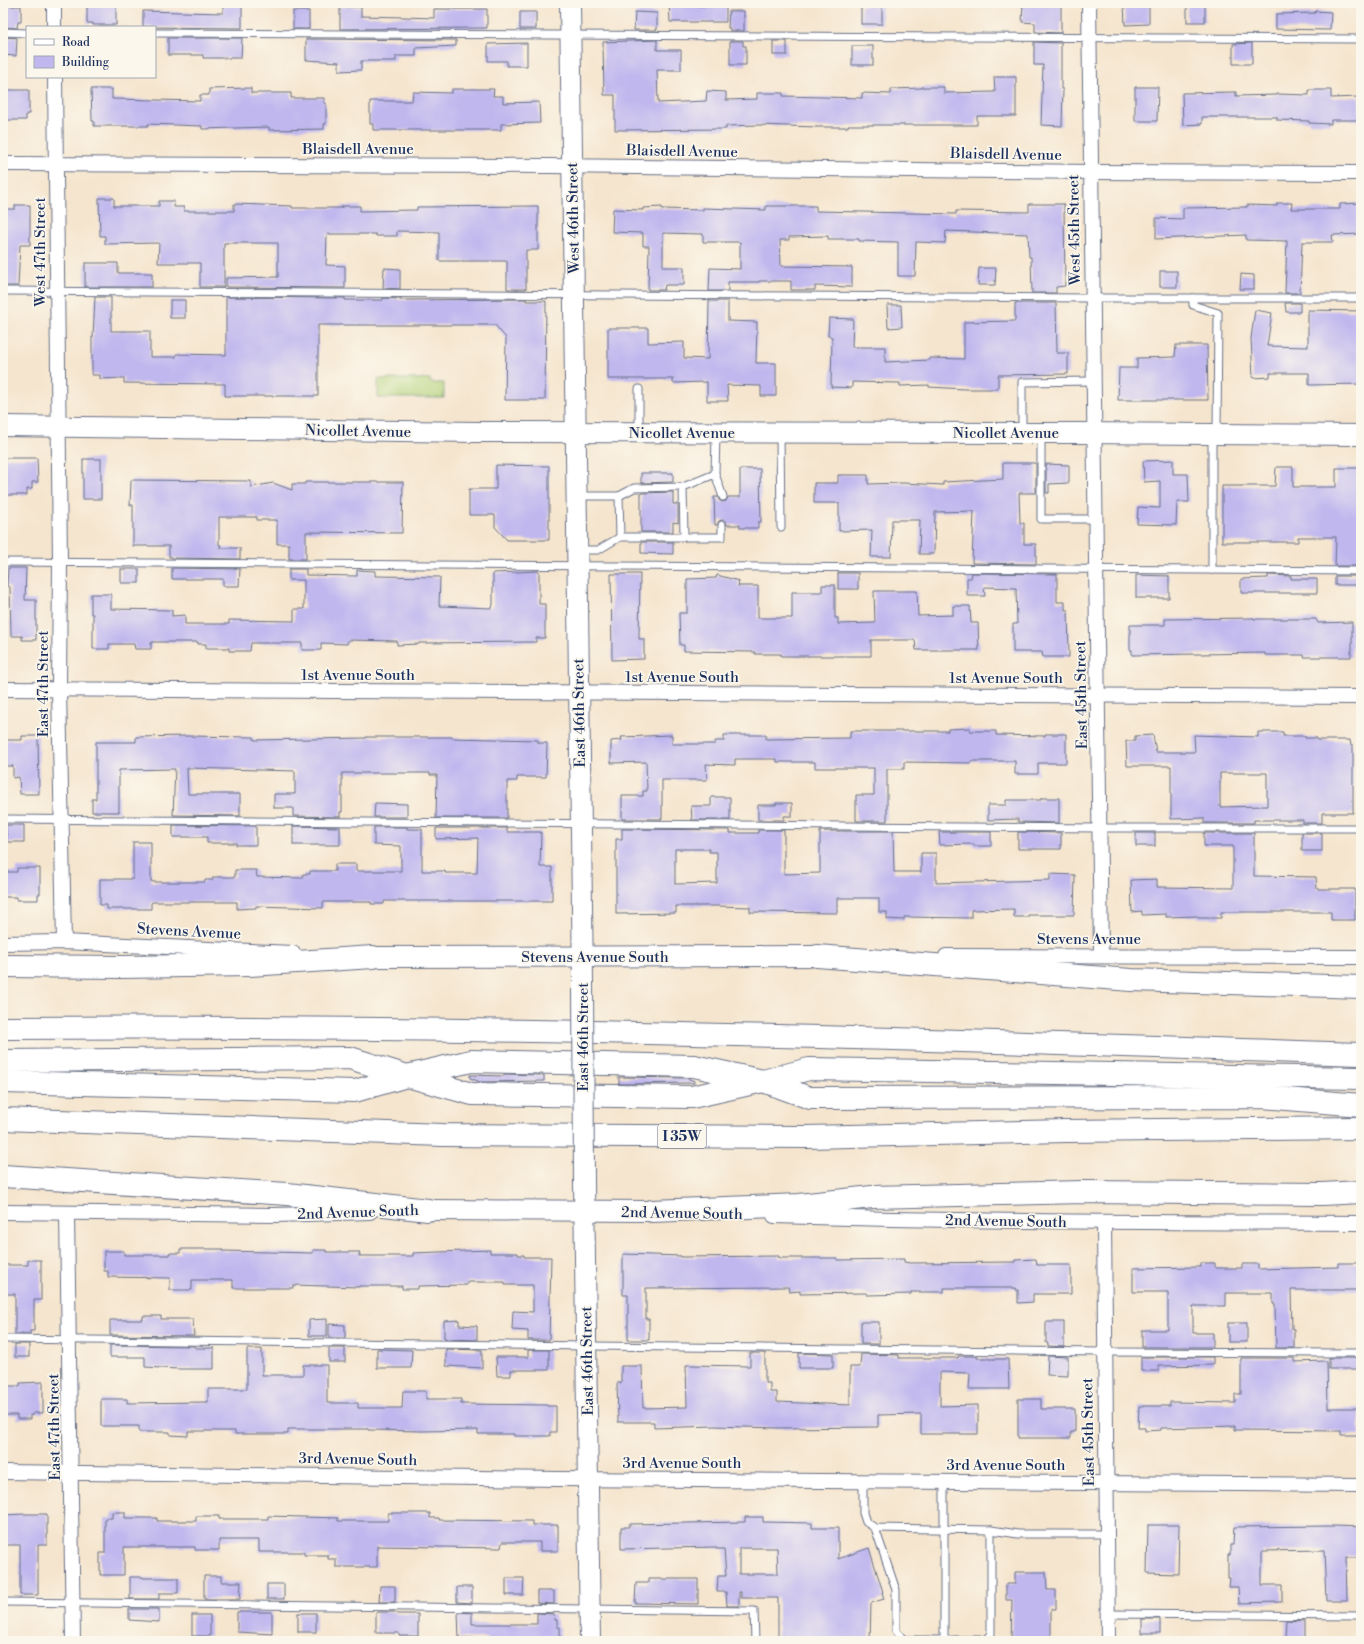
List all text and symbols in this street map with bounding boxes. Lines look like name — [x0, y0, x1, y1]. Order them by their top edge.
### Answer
legend — [26, 26, 156, 78]
text: Road — [62, 35, 90, 50]
text: Building — [61, 55, 110, 70]
street label: Blaisdell Avenue — [301, 140, 414, 159]
street label: Blaisdell Avenue — [625, 141, 738, 162]
street label: Blaisdell Avenue — [949, 144, 1062, 165]
street label: West 46th Street — [563, 161, 584, 275]
street label: West 45th Street — [1064, 174, 1085, 287]
street label: West 47th Street — [31, 197, 50, 308]
street label: Nicollet Avenue — [305, 421, 411, 442]
street label: Nicollet Avenue — [629, 424, 735, 443]
street label: Nicollet Avenue — [953, 424, 1059, 443]
street label: East 47th Street — [34, 630, 53, 738]
street label: East 45th Street — [1071, 640, 1092, 749]
street label: East 46th Street — [569, 657, 590, 768]
street label: 1st Avenue South — [301, 666, 415, 685]
street label: 1st Avenue South — [625, 668, 739, 687]
street label: 1st Avenue South — [949, 669, 1063, 688]
street label: Stevens Avenue — [136, 919, 241, 944]
street label: Stevens Avenue — [1037, 930, 1141, 949]
street label: Stevens Avenue South — [521, 948, 669, 967]
street label: East 46th Street — [574, 982, 593, 1092]
road number: I 35W — [658, 1124, 706, 1148]
street label: 2nd Avenue South — [297, 1201, 419, 1224]
street label: 2nd Avenue South — [621, 1203, 743, 1224]
street label: 2nd Avenue South — [945, 1211, 1067, 1232]
street label: East 46th Street — [577, 1305, 598, 1416]
street label: East 47th Street — [44, 1373, 65, 1481]
street label: East 45th Street — [1078, 1377, 1099, 1486]
street label: 3rd Avenue South — [298, 1449, 418, 1470]
street label: 3rd Avenue South — [623, 1454, 741, 1473]
street label: 3rd Avenue South — [947, 1456, 1065, 1475]

